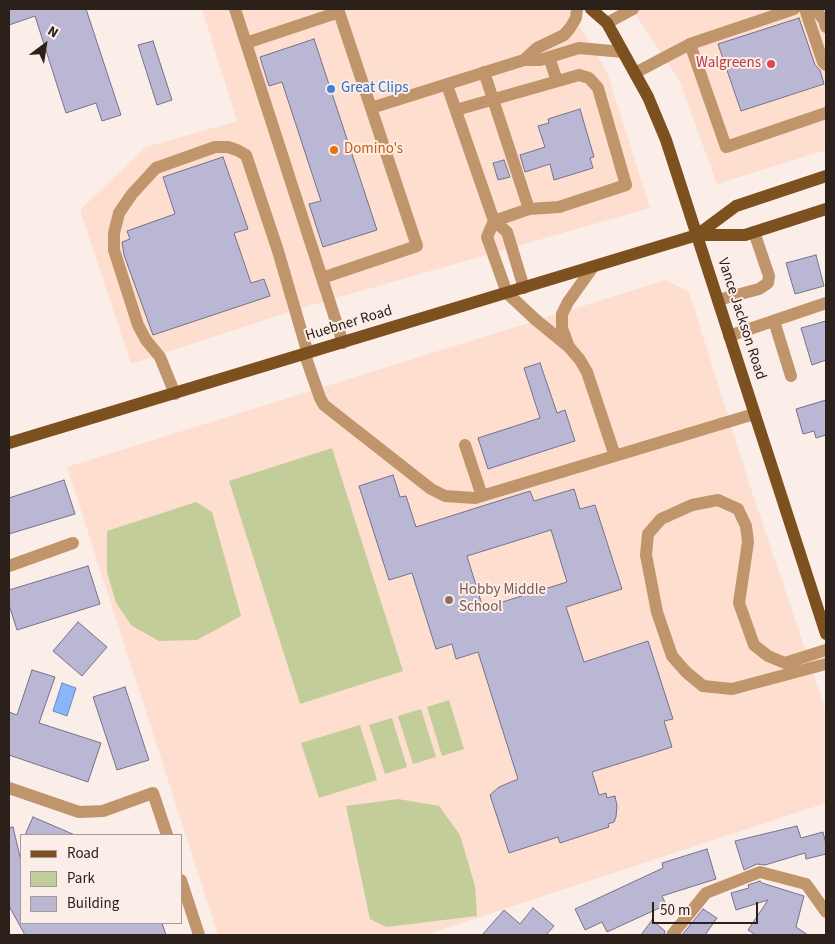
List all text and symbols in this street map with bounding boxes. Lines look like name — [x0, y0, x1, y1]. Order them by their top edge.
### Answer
north arrow — [20, 20, 70, 70]
text: N — [44, 21, 62, 43]
place label: Walgreens — [696, 55, 761, 73]
marker: Walgreens — [765, 58, 777, 70]
place label: Great Clips — [341, 80, 409, 98]
marker: Great Clips — [325, 83, 337, 95]
place label: Domino's — [344, 141, 403, 159]
marker: Domino's — [328, 144, 340, 156]
street label: Vance Jackson Road — [713, 256, 769, 382]
street label: Huebner Road — [303, 302, 395, 346]
place label: Hobby Middle School — [459, 582, 546, 617]
marker: Hobby Middle School — [443, 594, 455, 606]
legend — [20, 834, 182, 924]
text: Road — [67, 843, 99, 864]
text: Park — [67, 868, 95, 889]
scale bar — [655, 892, 761, 924]
text: Building — [67, 893, 119, 914]
text: 50 m — [660, 900, 690, 921]

